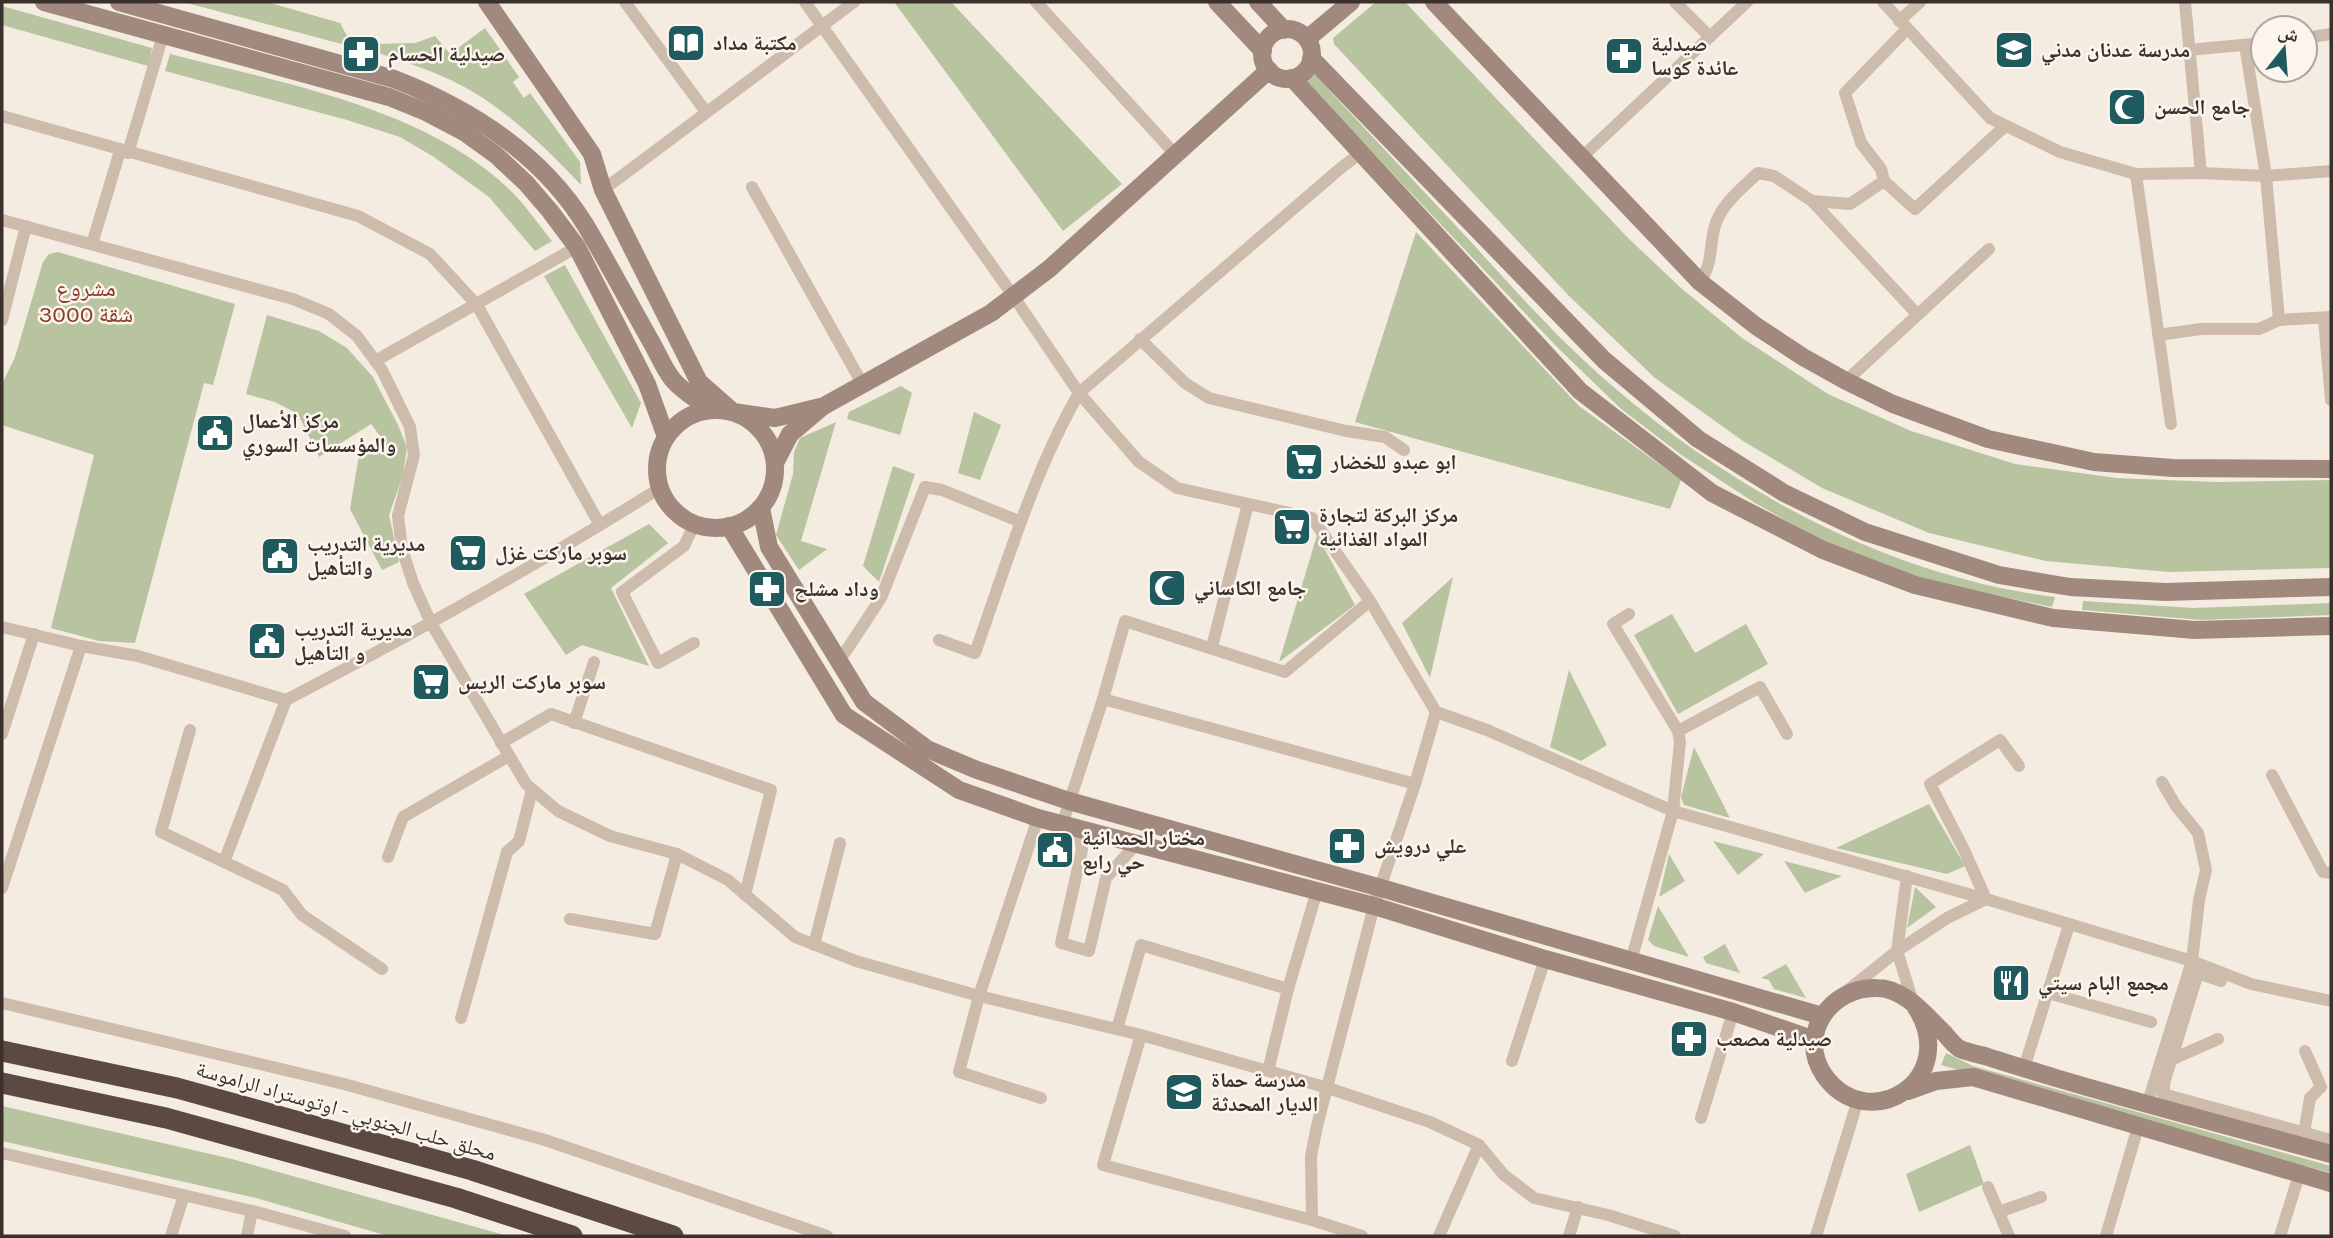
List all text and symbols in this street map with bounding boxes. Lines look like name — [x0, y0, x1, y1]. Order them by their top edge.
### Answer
north arrow — [2249, 14, 2319, 84]
text: ش — [2276, 20, 2302, 47]
library icon: مكتبة مداد — [665, 22, 707, 64]
school or university icon: مدرسة عدنان مدني — [1993, 29, 2035, 71]
place label: مكتبة مداد — [713, 31, 797, 55]
place label: صيدلية عائدة كوسا — [1651, 32, 1739, 80]
pharmacy icon: صيدلية الحسام — [340, 33, 382, 75]
pharmacy icon: صيدلية عائدة كوسا — [1603, 35, 1645, 77]
place label: مدرسة عدنان مدني — [2041, 38, 2190, 66]
place label: صيدلية الحسام — [388, 42, 505, 68]
mosque icon: جامع الحسن — [2106, 86, 2148, 128]
place label: جامع الحسن — [2154, 95, 2250, 121]
district label: مشروع 3000 شقة — [39, 275, 133, 328]
place label: مركز الأعمال والمؤسسات السوري — [242, 409, 396, 461]
public building icon: مركز الأعمال والمؤسسات السوري — [194, 412, 236, 454]
supermarket icon: ابو عبدو للخضار — [1283, 441, 1325, 483]
place label: ابو عبدو للخضار — [1330, 450, 1456, 474]
place label: مركز البركة لتجارة المواد الغذائية — [1319, 503, 1458, 551]
supermarket icon: مركز البركة لتجارة المواد الغذائية — [1271, 506, 1313, 548]
place label: مديرية التدريب والتأهيل — [307, 532, 425, 581]
supermarket icon: سوبر ماركت غزل — [447, 532, 489, 574]
public building icon: مديرية التدريب والتأهيل — [259, 535, 301, 577]
place label: سوبر ماركت غزل — [495, 541, 627, 566]
mosque icon: جامع الكاساني — [1146, 567, 1188, 609]
pharmacy icon: وداد مشلح — [746, 568, 788, 610]
place label: جامع الكاساني — [1194, 576, 1306, 604]
place label: وداد مشلح — [794, 577, 879, 603]
place label: مديرية التدريب و التأهيل — [294, 617, 412, 666]
public building icon: مديرية التدريب و التأهيل — [246, 620, 288, 662]
supermarket icon: سوبر ماركت الريس — [410, 661, 452, 703]
place label: سوبر ماركت الريس — [458, 670, 606, 695]
pharmacy icon: علي درويش — [1326, 825, 1368, 867]
place label: مختار الحمدانية حي رابع — [1082, 826, 1205, 878]
public building icon: مختار الحمدانية حي رابع — [1034, 829, 1076, 871]
place label: علي درويش — [1374, 834, 1466, 862]
restaurant icon: مجمع البام سيتي — [1990, 962, 2032, 1004]
place label: مجمع البام سيتي — [2038, 971, 2169, 999]
pharmacy icon: صيدلية مصعب — [1668, 1018, 1710, 1060]
place label: صيدلية مصعب — [1716, 1027, 1832, 1051]
street label: محلق حلب الجنوبي - اوتوستراد الراموسة — [192, 1057, 499, 1170]
place label: مدرسة حماة الديار المحدثة — [1211, 1068, 1318, 1116]
school or university icon: مدرسة حماة الديار المحدثة — [1163, 1071, 1205, 1113]

